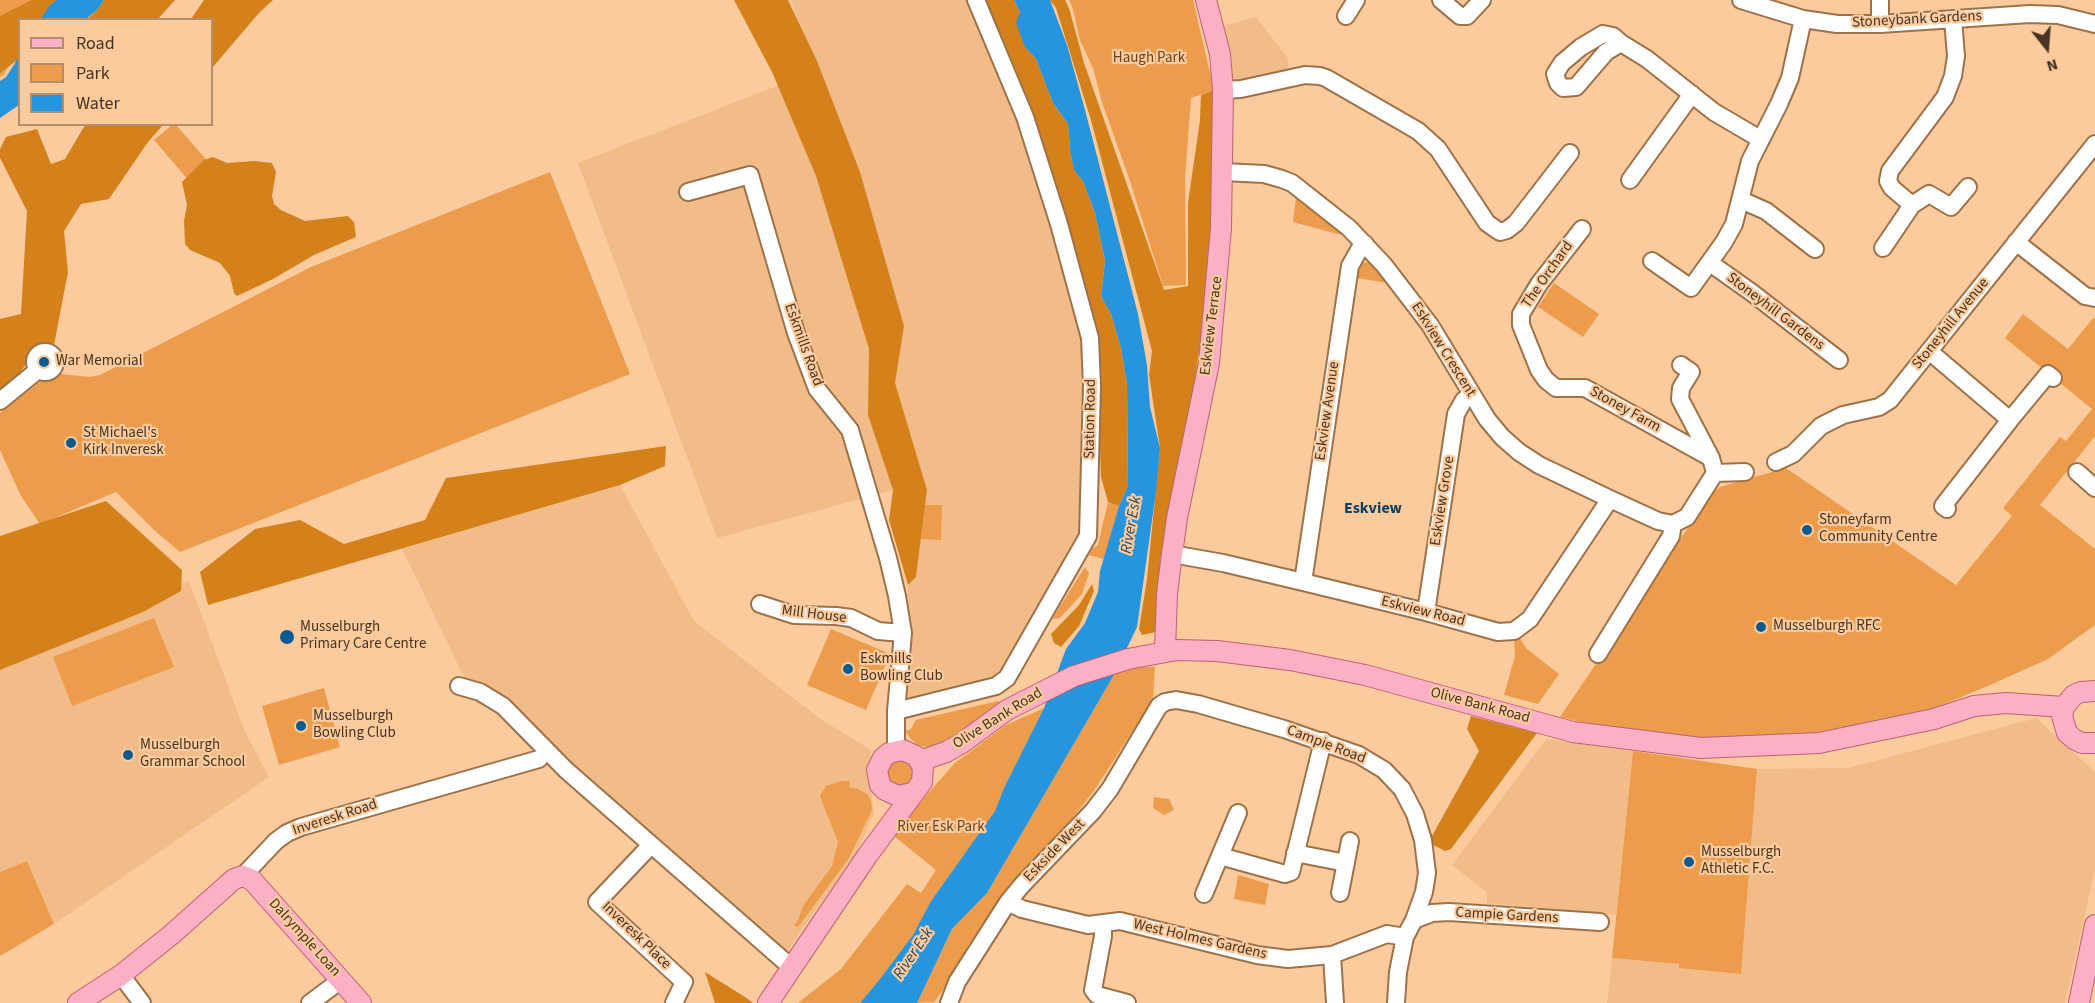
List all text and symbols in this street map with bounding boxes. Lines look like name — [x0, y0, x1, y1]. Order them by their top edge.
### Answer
street label: Stoneybank Gardens — [1852, 8, 1982, 32]
legend — [18, 18, 213, 126]
north arrow — [2017, 18, 2077, 78]
text: Road — [76, 31, 115, 56]
park label: Haugh Park — [1113, 50, 1185, 68]
text: N — [2044, 53, 2061, 77]
text: Park — [76, 61, 110, 86]
text: Water — [76, 91, 120, 116]
street label: The Orchard — [1518, 238, 1578, 312]
street label: Stoneyhill Gardens — [1722, 269, 1828, 355]
street label: Eskview Terrace — [1197, 275, 1227, 377]
street label: Stoneyhill Avenue — [1909, 275, 1993, 373]
street label: Eskview Crescent — [1407, 299, 1479, 401]
street label: Eskmills Road — [780, 301, 826, 389]
place label: War Memorial — [56, 353, 143, 371]
marker: War Memorial — [37, 355, 51, 369]
street label: Eskview Avenue — [1312, 360, 1344, 462]
street label: Station Road — [1081, 379, 1101, 459]
street label: Stoney Farm — [1586, 383, 1664, 437]
place label: St Michael's Kirk Inveresk — [83, 425, 164, 460]
marker: St Michael's Kirk Inveresk — [64, 436, 78, 450]
street label: Eskview Grove — [1427, 455, 1459, 547]
water label: River Esk — [1117, 495, 1147, 555]
district label: Eskview — [1344, 499, 1402, 519]
place label: Stoneyfarm Community Centre — [1819, 512, 1937, 547]
marker: Stoneyfarm Community Centre — [1800, 523, 1814, 537]
street label: Eskview Road — [1379, 593, 1467, 631]
street label: Mill House — [781, 602, 847, 628]
place label: Musselburgh RFC — [1773, 618, 1880, 636]
place label: Musselburgh Primary Care Centre — [300, 619, 426, 654]
marker: Musselburgh RFC — [1754, 620, 1768, 634]
marker: Musselburgh Primary Care Centre — [278, 628, 296, 646]
place label: Eskmills Bowling Club — [860, 651, 943, 686]
marker: Eskmills Bowling Club — [841, 662, 855, 676]
street label: Olive Bank Road — [950, 684, 1046, 754]
street label: Olive Bank Road — [1428, 684, 1532, 728]
place label: Musselburgh Bowling Club — [313, 708, 396, 743]
marker: Musselburgh Bowling Club — [294, 719, 308, 733]
street label: Campie Road — [1284, 722, 1368, 768]
place label: Musselburgh Grammar School — [140, 737, 245, 772]
marker: Musselburgh Grammar School — [121, 748, 135, 762]
street label: Inveresk Road — [290, 796, 380, 840]
street label: Eskside West — [1021, 816, 1089, 886]
park label: River Esk Park — [897, 819, 985, 837]
place label: Musselburgh Athletic F.C. — [1701, 844, 1781, 879]
marker: Musselburgh Athletic F.C. — [1682, 855, 1696, 869]
street label: Dalrymple Loan — [264, 895, 344, 981]
street label: Inveresk Place — [598, 898, 674, 974]
street label: Campie Gardens — [1455, 904, 1559, 928]
street label: West Holmes Gardens — [1132, 916, 1268, 964]
water label: River Esk — [890, 925, 938, 983]

